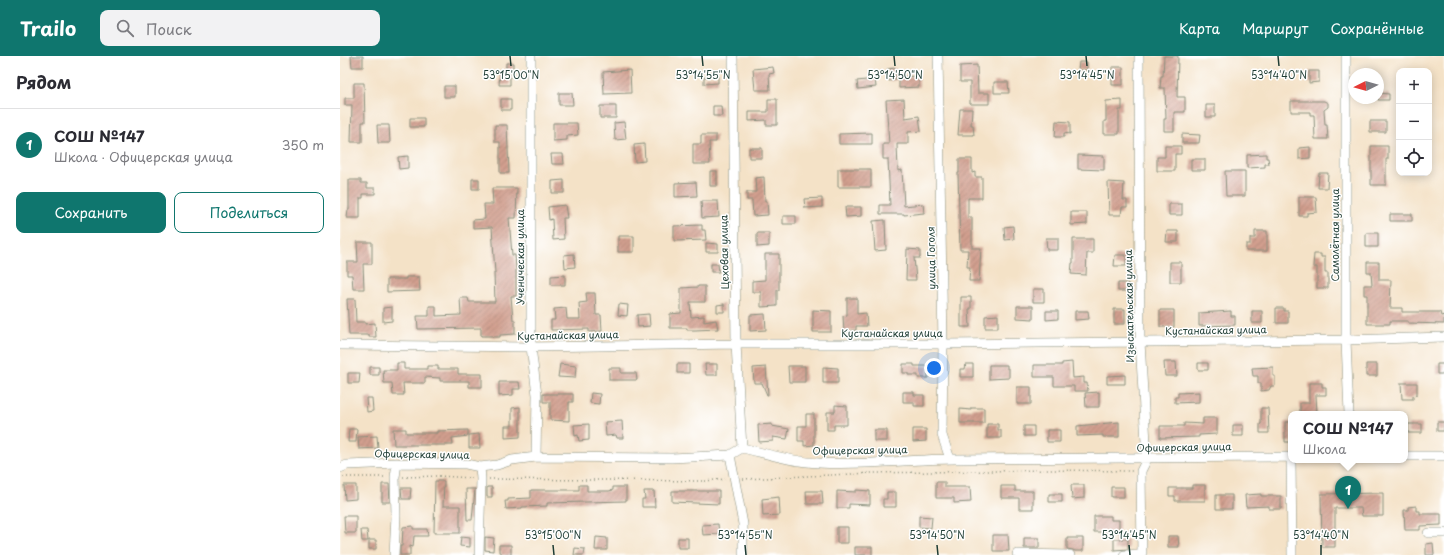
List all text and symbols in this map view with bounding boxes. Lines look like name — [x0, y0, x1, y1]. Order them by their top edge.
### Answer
search box — [100, 10, 380, 46]
text: Trailo — [20, 14, 76, 42]
icon: search — [114, 17, 136, 39]
text: Поиск — [146, 17, 192, 40]
text: Карта — [1179, 18, 1220, 39]
text: Маршрут — [1242, 18, 1308, 39]
text: Сохранённые — [1330, 18, 1424, 39]
text: 53°15'00"N — [483, 67, 539, 82]
text: 53°14'55"N — [675, 67, 731, 82]
text: 53°14'50"N — [867, 67, 923, 82]
text: 53°14'45"N — [1060, 67, 1115, 82]
text: 53°14'40"N — [1251, 67, 1307, 82]
north arrow — [1348, 68, 1384, 104]
map controls — [1396, 68, 1432, 176]
button: + — [1396, 68, 1432, 104]
text: Рядом — [16, 69, 71, 95]
button: − — [1396, 104, 1432, 140]
text: СОШ №147 — [54, 124, 144, 147]
text: 1 — [26, 135, 32, 154]
text: 350 m — [282, 135, 324, 154]
button: locate — [1396, 140, 1432, 176]
text: Школа · Офицерская улица — [54, 147, 233, 166]
street label: Самолётная улица — [1327, 188, 1342, 282]
button: Сохранить — [16, 192, 166, 233]
button: Поделиться — [174, 192, 324, 233]
street label: Ученическая улица — [512, 208, 527, 305]
street label: Цеховая улица — [715, 214, 732, 289]
street label: улица Гоголя — [922, 226, 939, 290]
street label: Изыскательская улица — [1120, 249, 1137, 363]
street label: Кустанайская улица — [1165, 321, 1268, 338]
street label: Кустанайская улица — [841, 325, 943, 340]
street label: Кустанайская улица — [517, 326, 620, 343]
your location — [924, 358, 944, 378]
popup — [1288, 411, 1408, 463]
text: СОШ №147 — [1303, 416, 1393, 439]
street label: Офицерская улица — [1136, 438, 1232, 455]
text: Школа — [1303, 439, 1346, 458]
street label: Офицерская улица — [812, 441, 908, 458]
street label: Офицерская улица — [374, 445, 470, 462]
pin: 1 — [1335, 476, 1361, 509]
text: 53°15'00"N — [525, 527, 581, 542]
text: 53°14'55"N — [717, 527, 773, 542]
text: 53°14'50"N — [909, 527, 965, 542]
text: 53°14'45"N — [1102, 527, 1157, 542]
text: 53°14'40"N — [1293, 527, 1349, 542]

